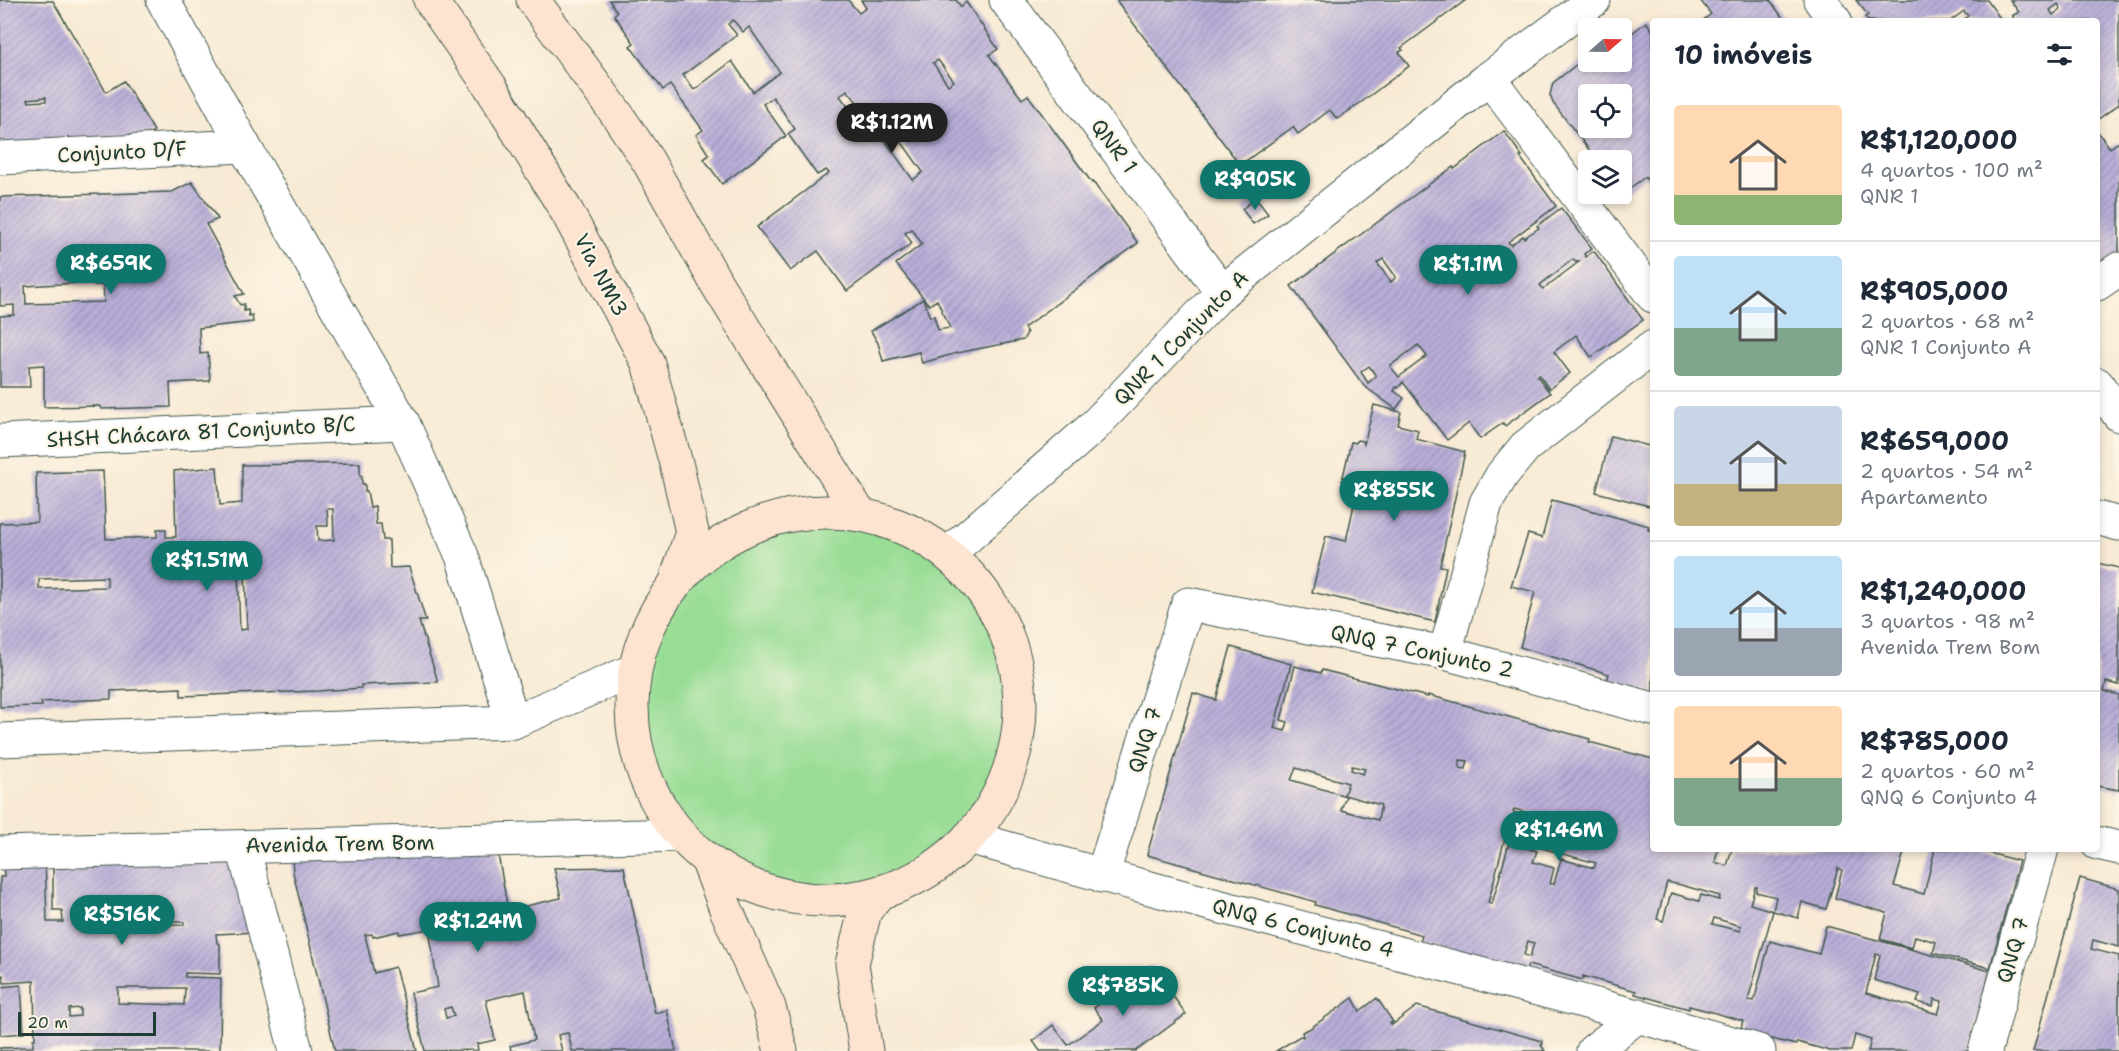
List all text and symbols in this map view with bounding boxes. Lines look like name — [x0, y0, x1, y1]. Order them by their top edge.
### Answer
north arrow — [1578, 18, 1632, 72]
map controls — [1578, 18, 1632, 204]
text: 10 imóveis — [1674, 37, 1812, 72]
icon: filters — [2043, 38, 2076, 71]
button: locate — [1578, 84, 1632, 138]
pin: R$1.12M — [837, 103, 947, 154]
text: R$1.12M — [851, 109, 933, 135]
street label: QNR 1 — [1084, 113, 1144, 179]
text: R$1,120,000 — [1860, 122, 2018, 157]
icon: home — [1722, 129, 1794, 201]
street label: Conjunto D/F — [56, 135, 188, 169]
button: layers — [1578, 150, 1632, 204]
text: 4 quartos · 100 m² — [1860, 157, 2043, 183]
pin: R$905K — [1206, 160, 1304, 211]
text: R$905K — [1214, 166, 1296, 192]
text: QNR 1 — [1860, 183, 1919, 209]
street label: Via NM3 — [567, 229, 635, 321]
pin: R$659K — [62, 244, 160, 295]
pin: R$1.1M — [1419, 245, 1517, 296]
text: R$659K — [70, 250, 152, 276]
text: R$1.1M — [1433, 251, 1503, 277]
street label: QNR 1 Conjunto A — [1107, 264, 1255, 412]
text: R$905,000 — [1860, 273, 2008, 308]
icon: home — [1722, 280, 1794, 352]
text: 2 quartos · 68 m² — [1860, 308, 2034, 334]
text: QNR 1 Conjunto A — [1860, 334, 2032, 360]
street label: SHSH Chácara 81 Conjunto B/C — [46, 410, 356, 454]
text: R$659,000 — [1860, 423, 2009, 458]
icon: home — [1722, 430, 1794, 502]
text: 2 quartos · 54 m² — [1860, 458, 2033, 484]
pin: R$855K — [1345, 471, 1443, 522]
text: R$855K — [1353, 477, 1435, 503]
text: Apartamento — [1860, 484, 1988, 510]
pin: R$1.51M — [152, 541, 262, 592]
text: R$1.51M — [165, 547, 249, 573]
text: R$1,240,000 — [1860, 573, 2026, 608]
icon: home — [1722, 580, 1794, 652]
text: 3 quartos · 98 m² — [1860, 608, 2035, 634]
street label: QNQ 7 Conjunto 2 — [1328, 618, 1516, 684]
text: Avenida Trem Bom — [1860, 634, 2040, 660]
street label: QNQ 7 — [1121, 703, 1169, 777]
text: R$785,000 — [1860, 723, 2009, 758]
icon: home — [1722, 730, 1794, 802]
text: 2 quartos · 60 m² — [1860, 758, 2035, 784]
text: QNQ 6 Conjunto 4 — [1860, 784, 2037, 810]
pin: R$1.46M — [1504, 811, 1614, 862]
text: R$1.46M — [1515, 817, 1603, 843]
street label: Avenida Trem Bom — [245, 828, 435, 860]
street label: QNQ 6 Conjunto 4 — [1209, 892, 1397, 964]
pin: R$516K — [73, 895, 171, 946]
text: R$516K — [84, 901, 160, 927]
pin: R$1.24M — [423, 902, 533, 953]
text: R$1.24M — [433, 908, 523, 934]
street label: QNQ 7 — [1990, 913, 2036, 987]
pin: R$785K — [1074, 966, 1172, 1017]
text: R$785K — [1082, 972, 1164, 998]
scale bar — [18, 1009, 156, 1036]
text: 20 m — [27, 1012, 68, 1033]

